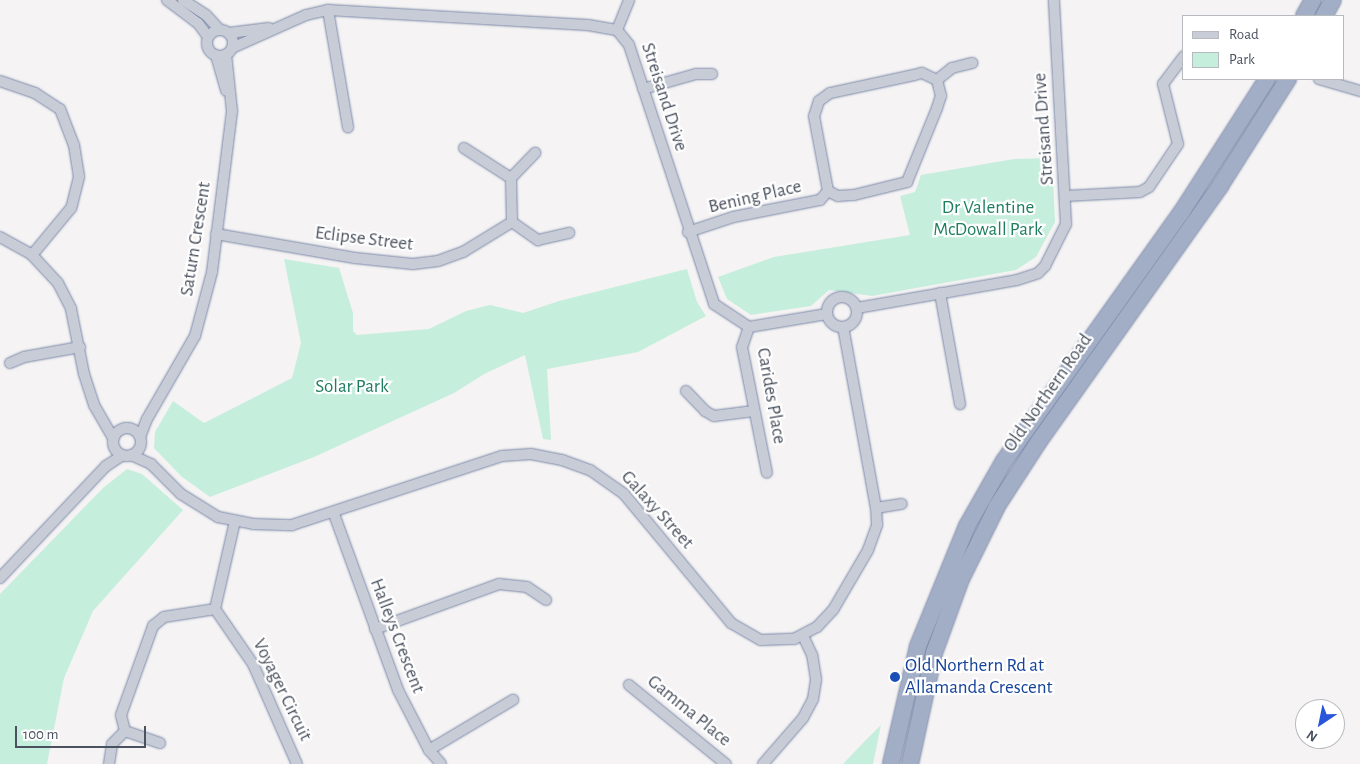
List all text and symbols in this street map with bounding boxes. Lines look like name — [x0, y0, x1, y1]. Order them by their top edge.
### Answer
legend — [1182, 15, 1345, 80]
text: Road — [1229, 27, 1259, 42]
street label: Streisand Drive — [636, 40, 692, 154]
text: Park — [1229, 52, 1255, 67]
street label: Streisand Drive — [1029, 72, 1059, 186]
street label: Bening Place — [706, 175, 804, 219]
street label: Saturn Crescent — [176, 180, 216, 298]
park label: Dr Valentine McDowall Park — [933, 197, 1043, 241]
street label: Eclipse Street — [314, 222, 414, 256]
street label: Old Northern Road — [999, 329, 1097, 457]
street label: Carides Place — [751, 346, 791, 446]
park label: Solar Park — [315, 376, 389, 398]
street label: Galaxy Street — [616, 466, 698, 554]
street label: Halleys Crescent — [365, 575, 429, 697]
street label: Voyager Circuit — [247, 635, 317, 745]
place label: Old Northern Rd at Allamanda Crescent — [905, 655, 1053, 699]
street label: Gamma Place — [642, 670, 736, 752]
marker: Old Northern Rd at Allamanda Crescent — [889, 671, 901, 683]
north arrow — [1295, 699, 1345, 749]
scale bar — [18, 716, 149, 748]
text: 100 m — [23, 727, 58, 742]
text: N — [1304, 727, 1320, 744]

